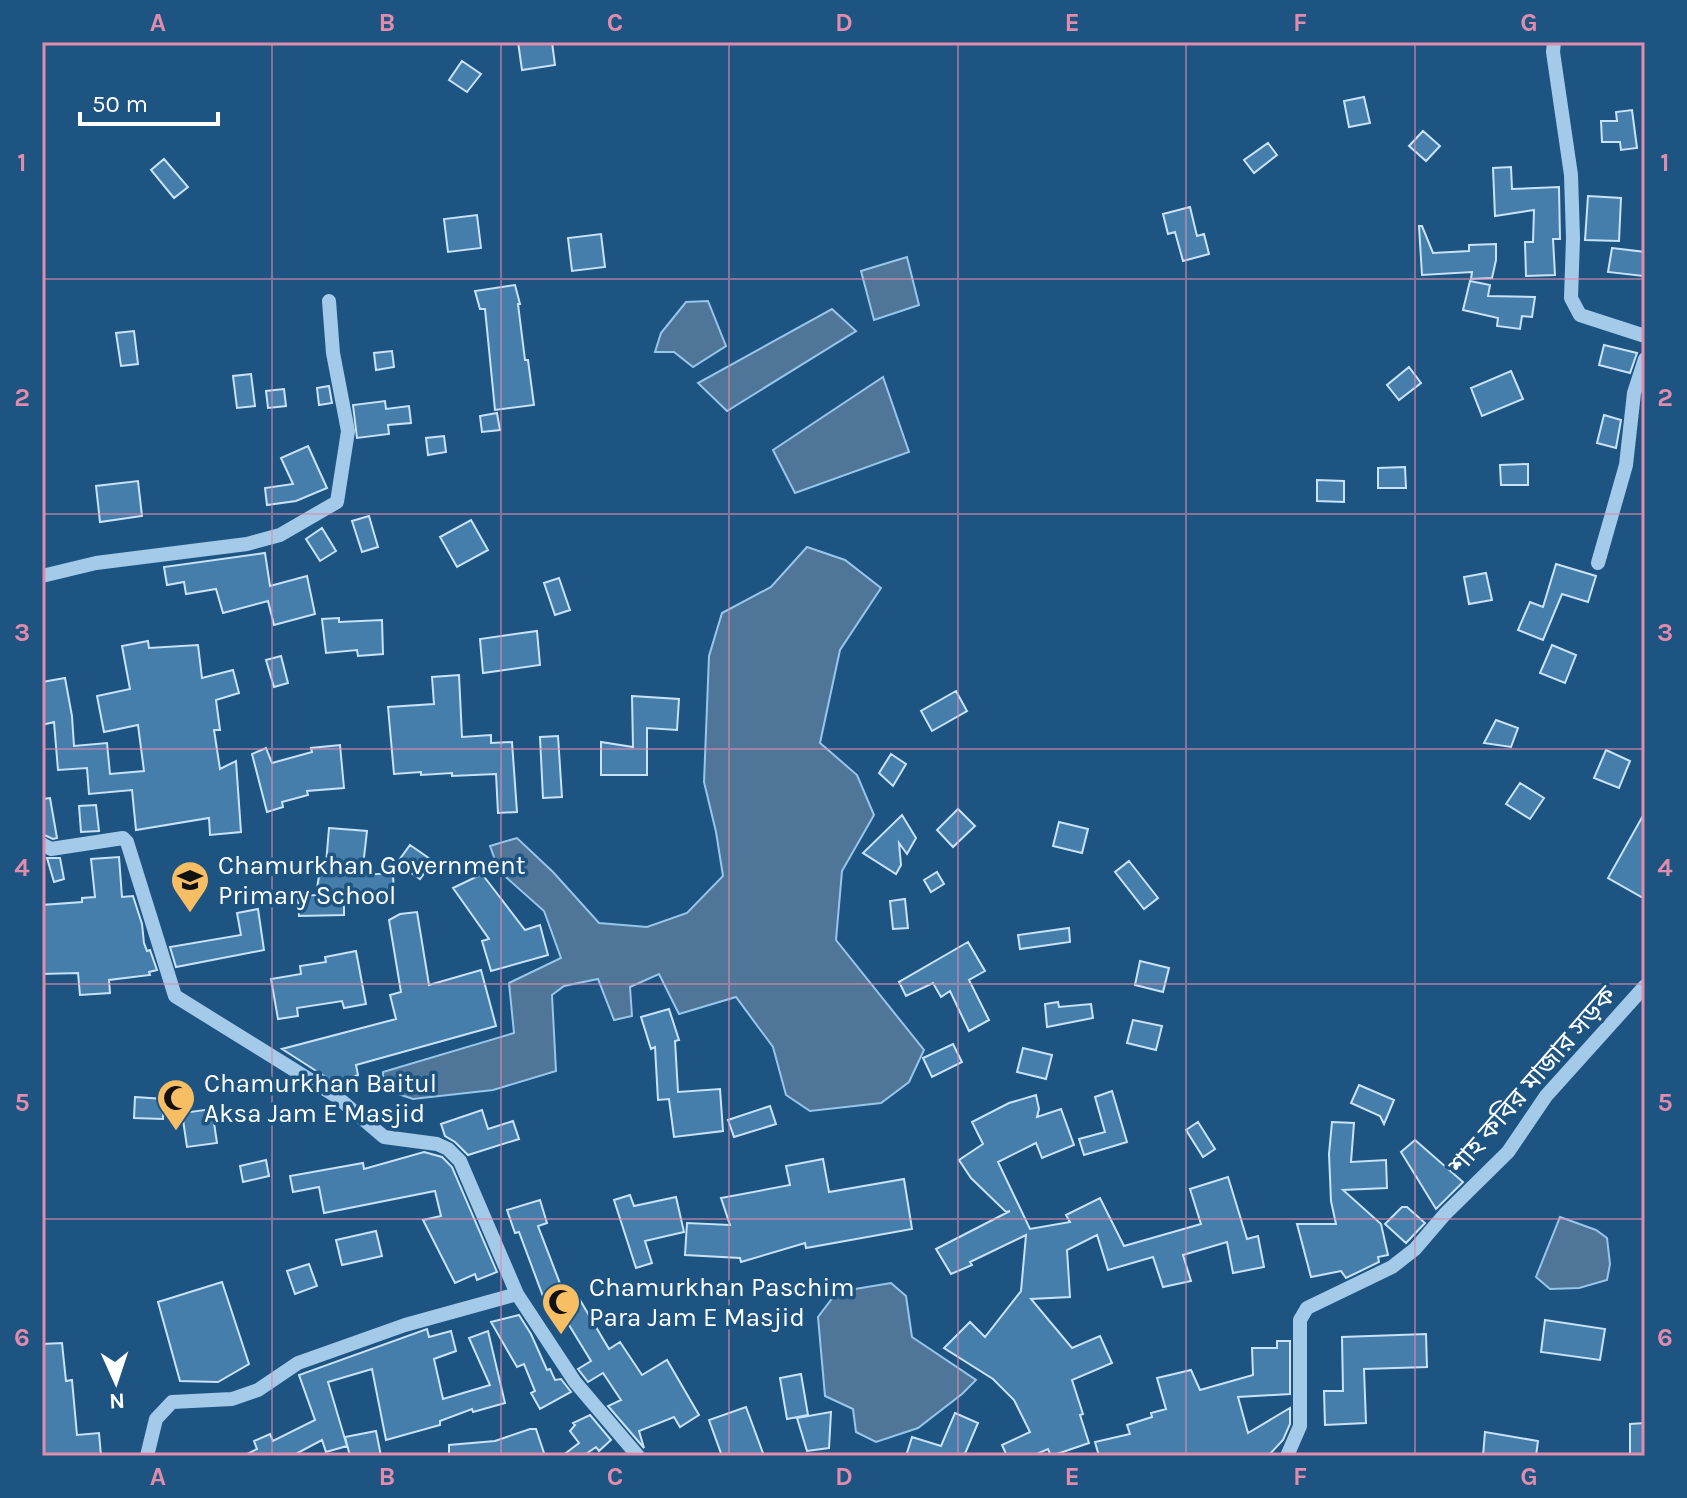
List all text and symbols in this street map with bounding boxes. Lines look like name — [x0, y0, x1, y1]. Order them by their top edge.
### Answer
text: A — [150, 7, 166, 38]
text: B — [379, 7, 395, 38]
text: C — [607, 7, 623, 38]
text: D — [835, 7, 853, 38]
text: E — [1064, 7, 1080, 38]
text: F — [1293, 7, 1307, 38]
text: G — [1520, 7, 1538, 38]
scale bar — [80, 76, 218, 126]
text: 50 m — [92, 90, 148, 118]
text: 1 — [17, 147, 27, 178]
text: 1 — [1660, 147, 1670, 178]
text: 2 — [14, 382, 30, 413]
text: 2 — [1657, 382, 1673, 413]
text: 3 — [14, 617, 30, 648]
text: 3 — [1657, 617, 1673, 648]
place label: Chamurkhan Government Primary School — [218, 850, 526, 911]
text: 4 — [14, 852, 30, 883]
text: 4 — [1657, 852, 1673, 883]
school or university icon: Chamurkhan Government Primary School — [169, 859, 211, 914]
street label: শাহ কবির মাজার সড়ক — [1442, 979, 1623, 1182]
place label: Chamurkhan Baitul Aksa Jam E Masjid — [204, 1068, 437, 1129]
mosque icon: Chamurkhan Baitul Aksa Jam E Masjid — [155, 1077, 197, 1132]
text: 5 — [14, 1087, 30, 1118]
text: 5 — [1657, 1087, 1673, 1118]
place label: Chamurkhan Paschim Para Jam E Masjid — [589, 1272, 854, 1333]
mosque icon: Chamurkhan Paschim Para Jam E Masjid — [540, 1281, 582, 1336]
text: 6 — [14, 1322, 30, 1353]
text: 6 — [1657, 1322, 1673, 1353]
north arrow — [76, 1342, 156, 1422]
text: N — [108, 1388, 126, 1414]
text: A — [150, 1461, 166, 1492]
text: B — [379, 1461, 395, 1492]
text: C — [607, 1461, 623, 1492]
text: D — [835, 1461, 853, 1492]
text: E — [1064, 1461, 1080, 1492]
text: F — [1293, 1461, 1307, 1492]
text: G — [1520, 1461, 1538, 1492]

